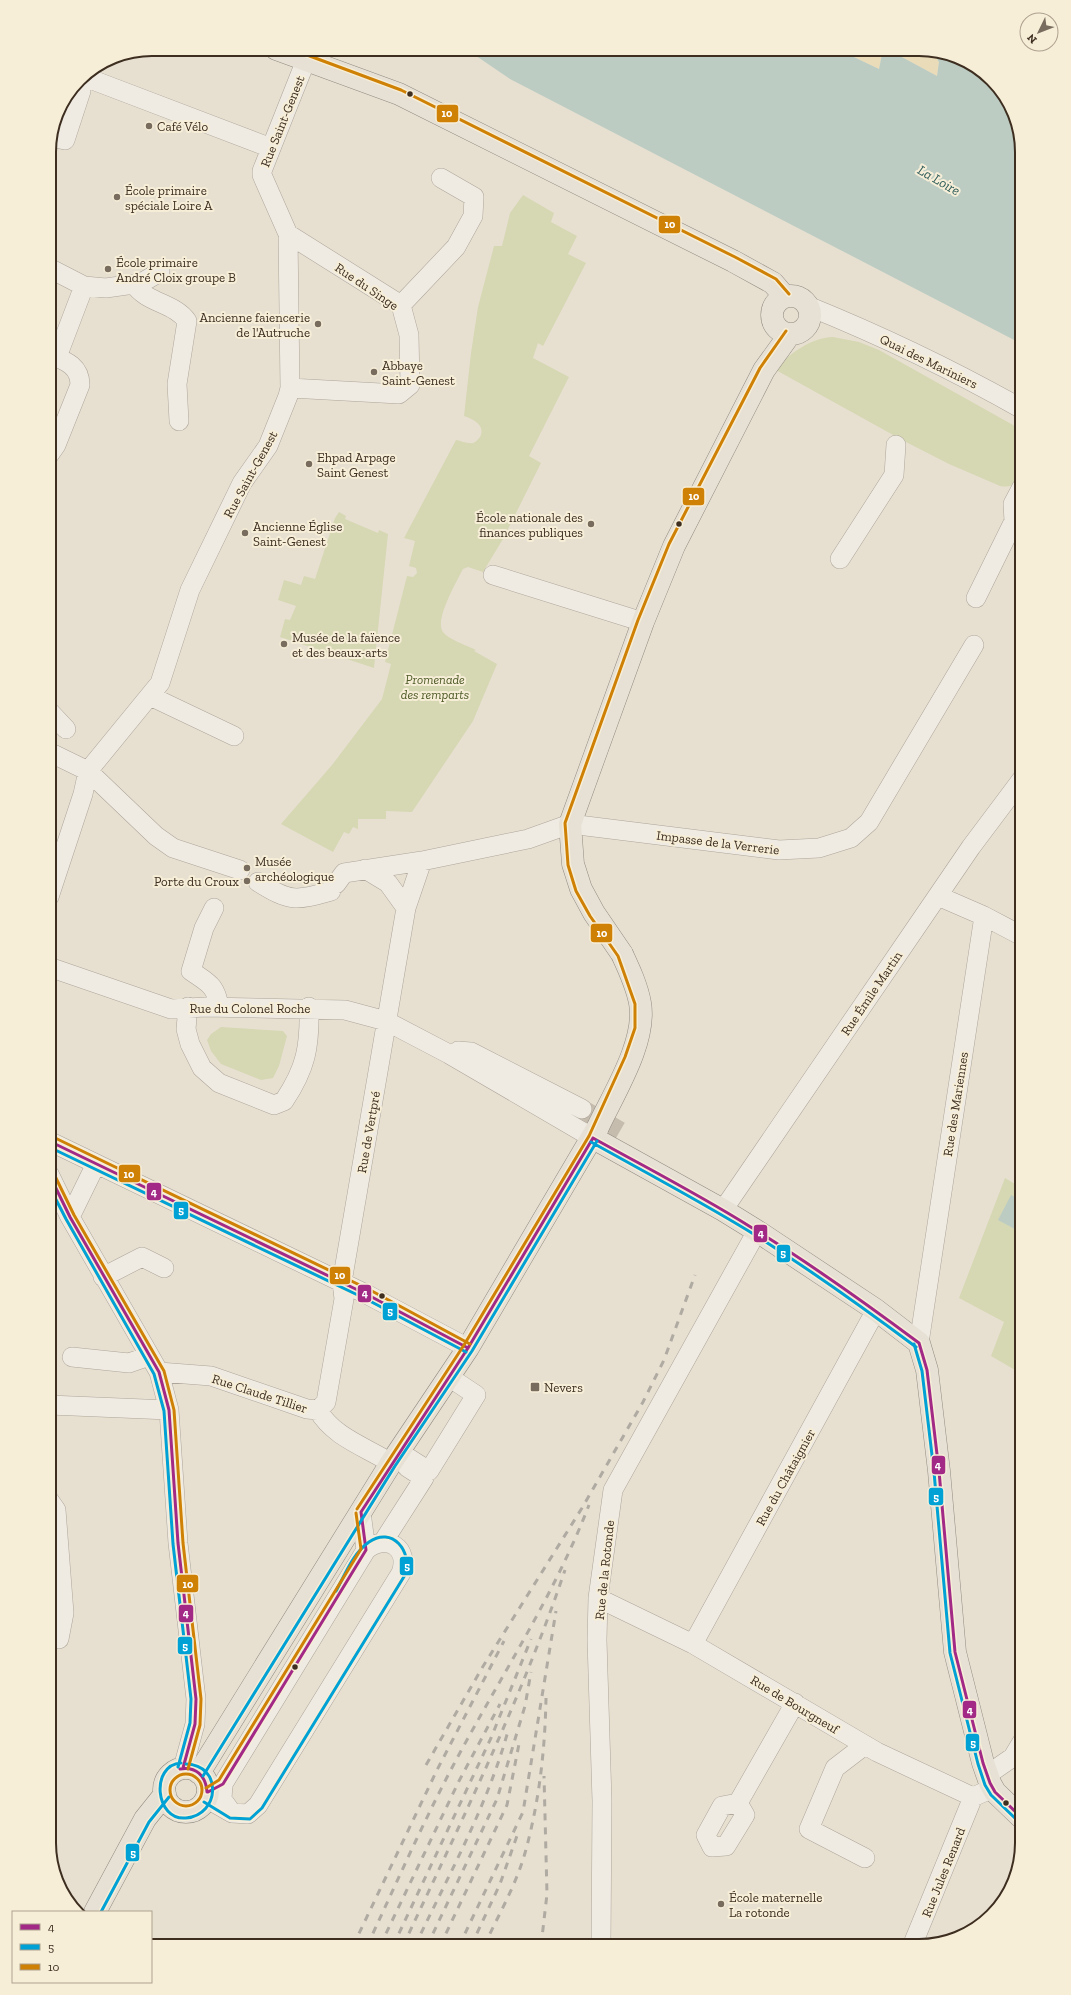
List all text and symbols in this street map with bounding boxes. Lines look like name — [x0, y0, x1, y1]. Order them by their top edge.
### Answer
north arrow — [1019, 12, 1059, 52]
text: N — [1024, 31, 1040, 46]
street label: Rue Saint-Genest — [257, 73, 308, 169]
unlabelled marker — [405, 89, 415, 99]
line badge: 10 — [436, 104, 459, 123]
text: 10 — [442, 107, 452, 120]
place label: Café Vélo — [157, 119, 208, 134]
marker: Café Vélo — [144, 121, 154, 131]
water label: La Loire — [915, 162, 963, 199]
place label: École primaire spéciale Loire A — [125, 183, 213, 213]
marker: École primaire spéciale Loire A — [112, 192, 122, 202]
line badge: 10 — [658, 215, 681, 234]
text: 10 — [665, 218, 675, 231]
place label: École primaire André Cloix groupe B — [116, 255, 236, 285]
street label: Rue du Singe — [332, 260, 401, 313]
marker: École primaire André Cloix groupe B — [103, 264, 113, 274]
place label: Ancienne faiencerie de l'Autruche — [199, 310, 310, 340]
marker: Ancienne faiencerie de l'Autruche — [313, 319, 323, 329]
street label: Quai des Mariniers — [878, 331, 980, 392]
place label: Abbaye Saint-Genest — [382, 358, 455, 388]
marker: Abbaye Saint-Genest — [369, 367, 379, 377]
street label: Rue Saint-Genest — [220, 428, 281, 520]
place label: Ehpad Arpage Saint Genest — [317, 450, 396, 480]
marker: Ehpad Arpage Saint Genest — [304, 459, 314, 469]
line badge: 10 — [682, 487, 705, 506]
text: 10 — [689, 490, 699, 503]
place label: École nationale des finances publiques — [476, 510, 583, 540]
place label: Ancienne Église Saint-Genest — [253, 519, 342, 549]
marker: École nationale des finances publiques — [586, 519, 596, 529]
unlabelled marker — [674, 519, 684, 529]
marker: Ancienne Église Saint-Genest — [240, 528, 250, 538]
place label: Musée de la faïence et des beaux-arts — [292, 630, 400, 660]
marker: Musée de la faïence et des beaux-arts — [279, 639, 289, 649]
park label: Promenade des remparts — [401, 672, 469, 702]
street label: Impasse de la Verrerie — [656, 828, 780, 857]
place label: Musée archéologique — [255, 854, 334, 884]
marker: Musée archéologique — [242, 863, 252, 873]
place label: Porte du Croux — [154, 874, 239, 889]
marker: Porte du Croux — [242, 876, 252, 886]
line badge: 10 — [590, 923, 613, 943]
text: 10 — [597, 927, 607, 940]
street label: Rue Émile Martin — [838, 948, 905, 1038]
street label: Rue du Colonel Roche — [190, 1001, 310, 1016]
street label: Rue des Mariennes — [940, 1050, 971, 1157]
street label: Rue de Vertpré — [354, 1090, 383, 1174]
line badge: 10 — [118, 1164, 141, 1183]
text: 10 — [124, 1168, 134, 1181]
line badge: 4 — [146, 1182, 162, 1201]
text: 4 — [151, 1186, 158, 1199]
line badge: 5 — [173, 1201, 189, 1220]
text: 5 — [178, 1204, 184, 1217]
line badge: 4 — [753, 1224, 768, 1243]
text: 4 — [758, 1227, 765, 1240]
line badge: 5 — [776, 1244, 791, 1263]
text: 5 — [780, 1247, 786, 1260]
line badge: 10 — [329, 1266, 351, 1285]
text: 10 — [335, 1269, 345, 1282]
line badge: 4 — [357, 1284, 372, 1303]
text: 4 — [362, 1287, 369, 1300]
unlabelled marker — [377, 1291, 387, 1301]
line badge: 5 — [382, 1302, 398, 1321]
text: 5 — [387, 1305, 393, 1318]
street label: Rue Claude Tillier — [210, 1371, 310, 1416]
place label: Nevers — [544, 1380, 583, 1395]
marker: Nevers — [529, 1381, 541, 1393]
street label: Rue du Châtaignier — [753, 1426, 818, 1528]
line badge: 4 — [931, 1455, 946, 1475]
text: 4 — [935, 1459, 942, 1472]
line badge: 5 — [928, 1487, 944, 1506]
text: 5 — [933, 1491, 939, 1504]
street label: Rue de la Rotonde — [592, 1520, 617, 1621]
line badge: 5 — [399, 1556, 414, 1576]
text: 5 — [404, 1560, 410, 1573]
line badge: 10 — [176, 1574, 199, 1593]
text: 10 — [183, 1578, 193, 1591]
line badge: 4 — [178, 1604, 194, 1623]
text: 4 — [183, 1607, 190, 1620]
line badge: 5 — [177, 1636, 193, 1655]
text: 5 — [182, 1640, 188, 1653]
unlabelled marker — [290, 1662, 300, 1672]
street label: Rue de Bourgneuf — [748, 1672, 842, 1737]
line badge: 4 — [962, 1700, 977, 1719]
text: 4 — [967, 1704, 974, 1717]
line badge: 5 — [965, 1733, 980, 1752]
text: 5 — [970, 1737, 976, 1750]
unlabelled marker — [1001, 1798, 1011, 1808]
street label: Rue Jules Renard — [919, 1825, 968, 1919]
line badge: 5 — [125, 1843, 140, 1862]
text: 5 — [130, 1847, 136, 1860]
place label: École maternelle La rotonde — [729, 1890, 822, 1920]
marker: École maternelle La rotonde — [716, 1899, 726, 1909]
legend — [12, 1911, 152, 1983]
text: 4 — [48, 1920, 55, 1934]
text: 5 — [48, 1940, 54, 1954]
text: 10 — [48, 1960, 60, 1974]

